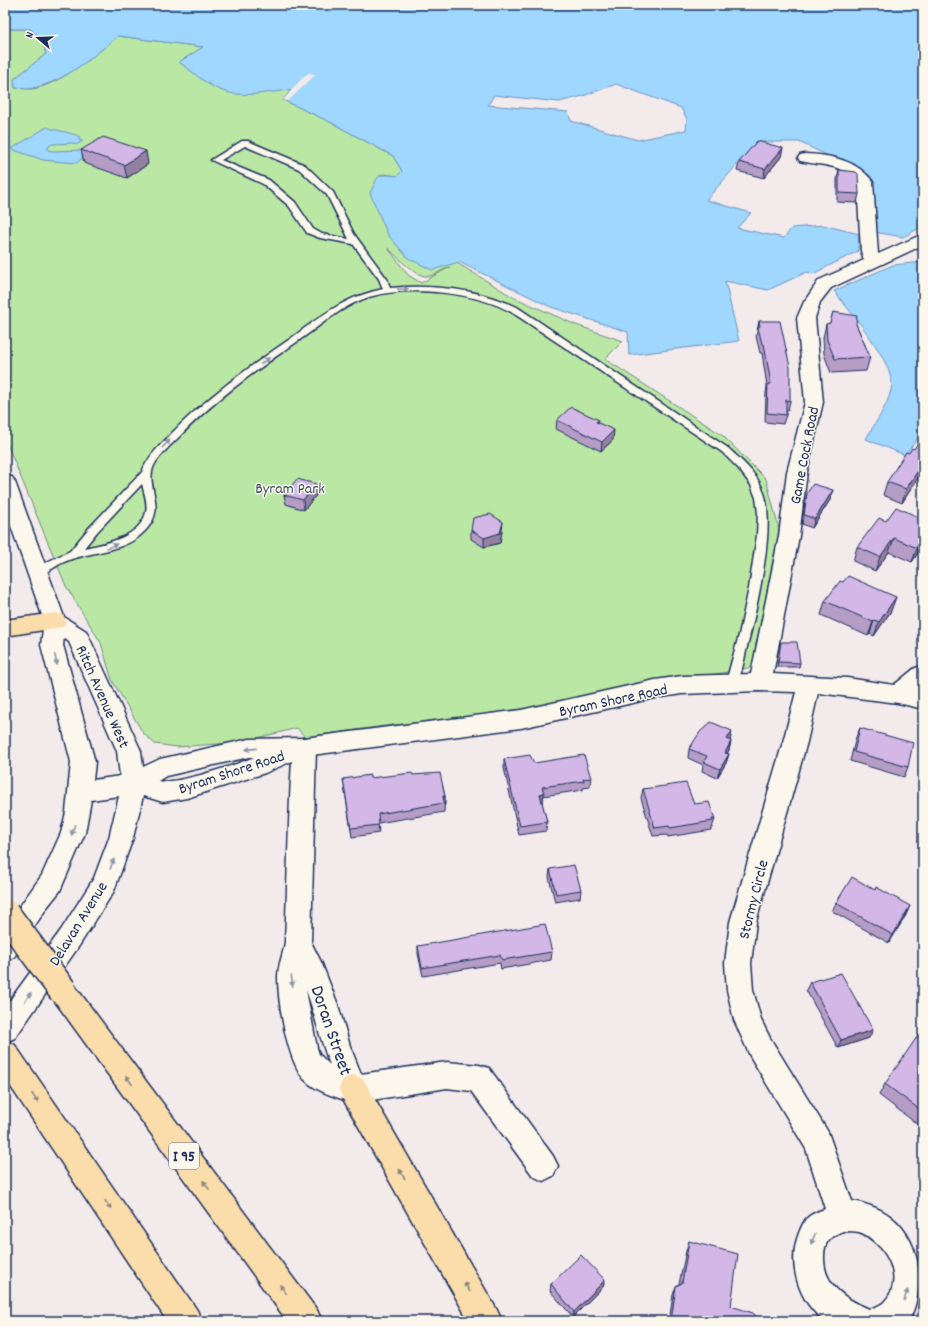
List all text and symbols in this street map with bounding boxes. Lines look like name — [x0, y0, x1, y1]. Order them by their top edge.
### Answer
north arrow — [18, 18, 58, 58]
text: N — [22, 30, 39, 41]
one-way arrow — [397, 286, 410, 292]
one-way arrow — [260, 357, 271, 365]
street label: Game Cock Road — [785, 405, 826, 506]
one-way arrow — [161, 439, 171, 449]
park label: Byram Park — [255, 478, 325, 501]
one-way arrow — [106, 543, 118, 549]
street label: Ritch Avenue West — [69, 642, 135, 752]
one-way arrow — [53, 654, 59, 666]
street label: Byram Shore Road — [557, 679, 670, 724]
street label: Byram Shore Road — [176, 745, 288, 801]
one-way arrow — [245, 745, 257, 752]
one-way arrow — [70, 825, 76, 837]
street label: Stormy Circle — [733, 857, 775, 942]
one-way arrow — [109, 858, 115, 870]
street label: Delavan Avenue — [44, 878, 114, 971]
one-way arrow — [289, 975, 295, 987]
street label: Doran Street — [302, 983, 358, 1080]
one-way arrow — [24, 992, 32, 1003]
one-way arrow — [125, 1075, 133, 1085]
one-way arrow — [31, 1093, 39, 1103]
road number: I 95 — [169, 1143, 199, 1169]
one-way arrow — [398, 1168, 405, 1180]
one-way arrow — [202, 1179, 210, 1190]
one-way arrow — [104, 1200, 112, 1211]
one-way arrow — [809, 1233, 816, 1245]
one-way arrow — [463, 1281, 470, 1293]
one-way arrow — [279, 1284, 287, 1295]
one-way arrow — [903, 1289, 909, 1301]

